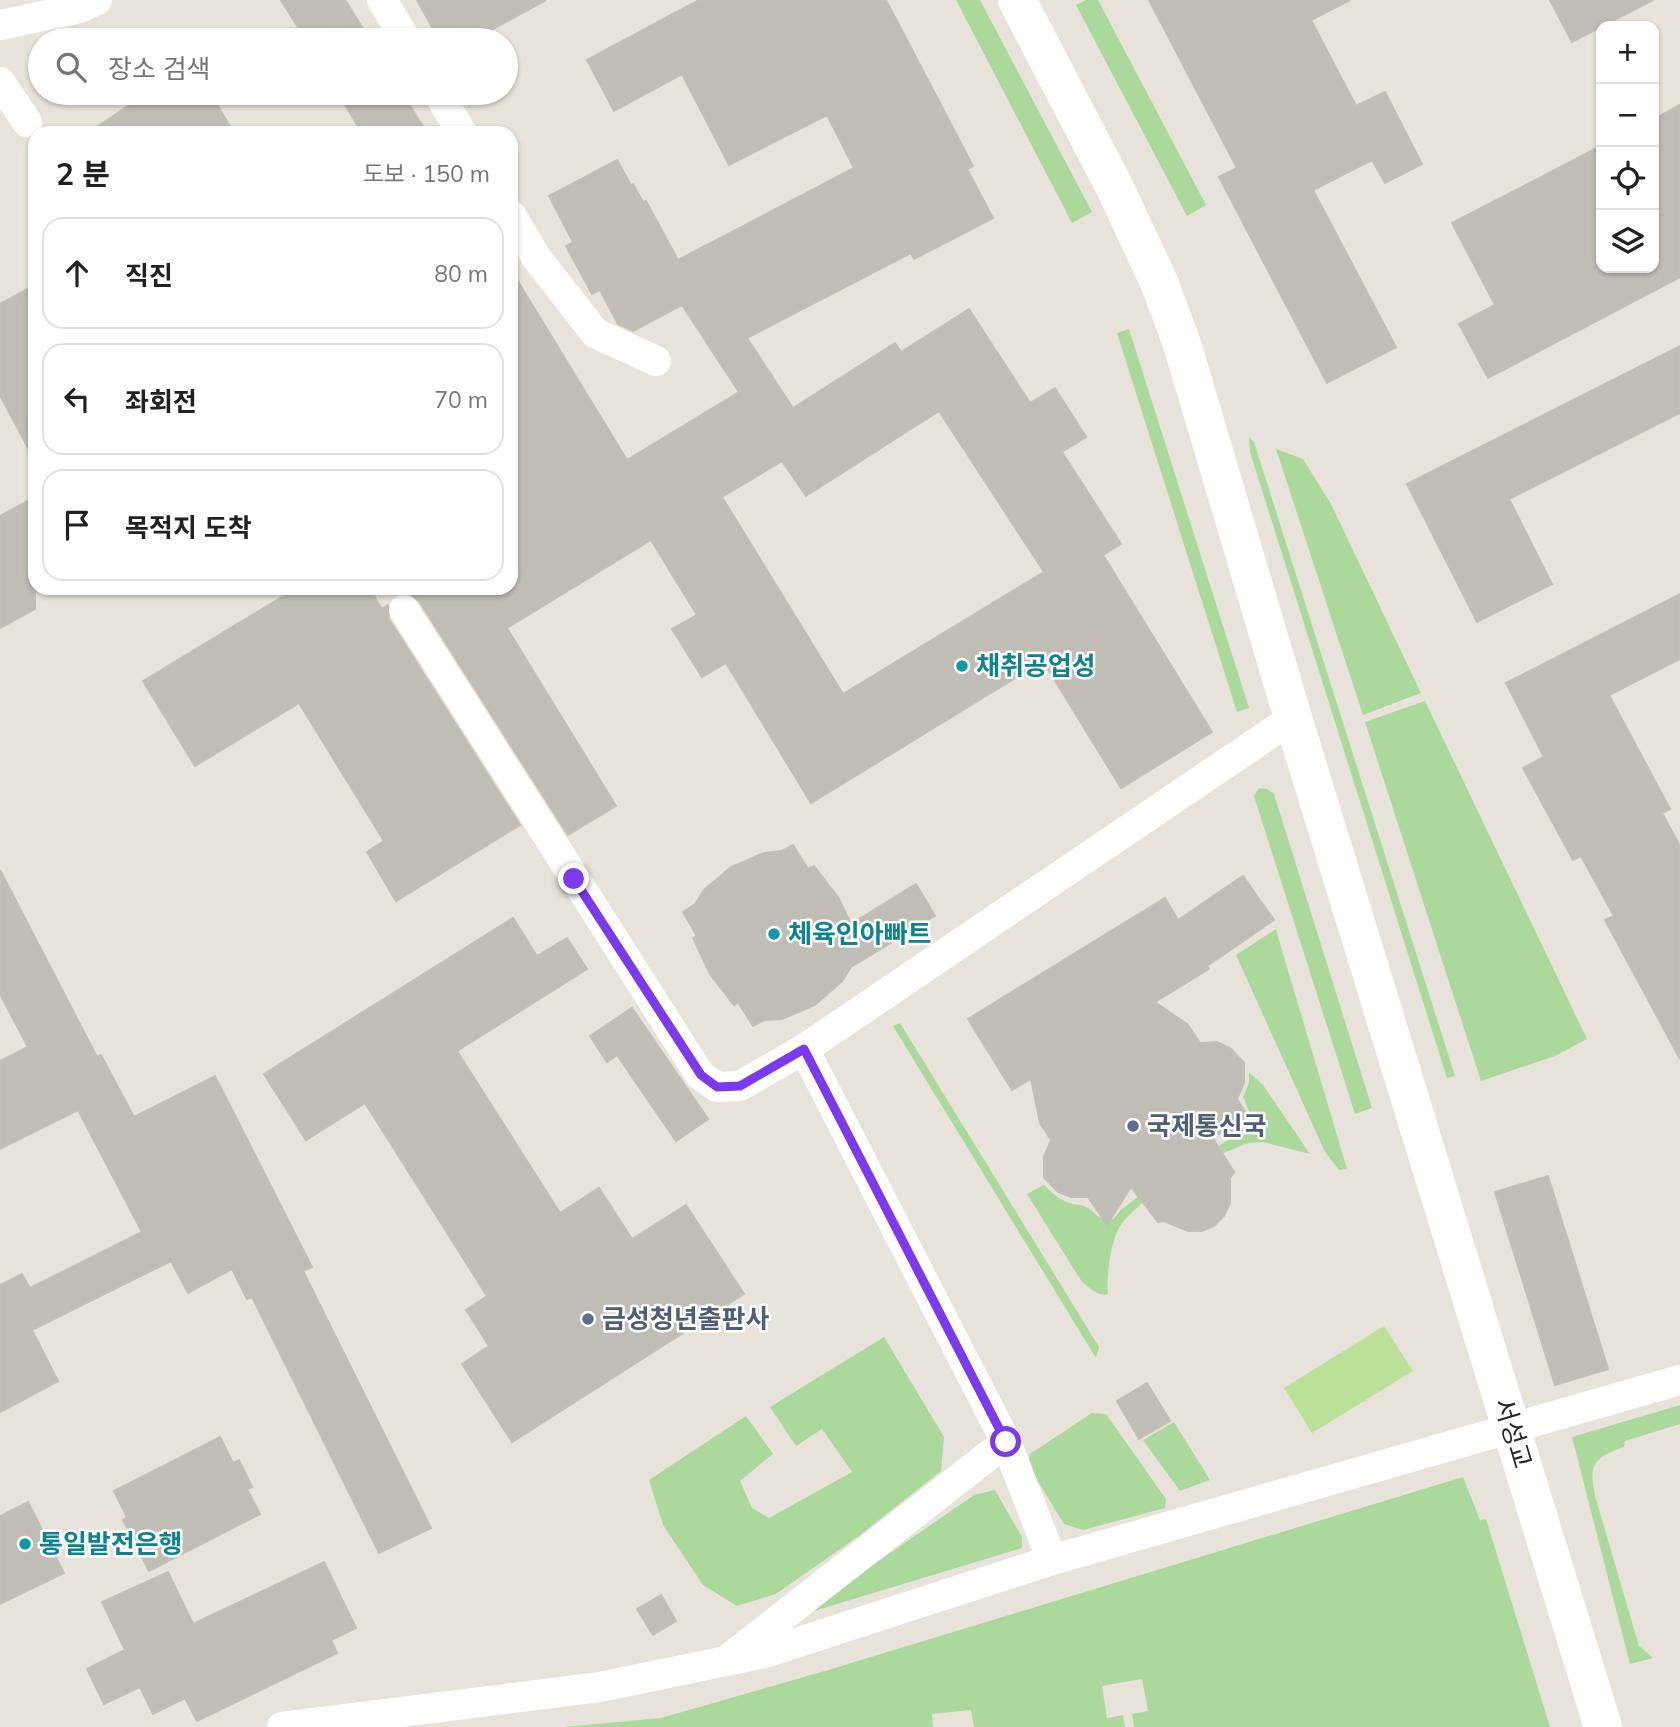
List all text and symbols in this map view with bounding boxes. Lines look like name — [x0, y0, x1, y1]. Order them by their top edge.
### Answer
map controls — [1596, 21, 1659, 273]
button: + — [1596, 21, 1659, 84]
search box — [28, 28, 518, 105]
icon: search — [52, 48, 90, 86]
text: 장소 검색 — [108, 52, 210, 85]
button: − — [1596, 84, 1659, 147]
button: locate — [1596, 147, 1659, 210]
text: 2 분 — [56, 155, 110, 193]
text: 도보 · 150 m — [363, 159, 490, 188]
button: layers — [1596, 210, 1659, 273]
icon: ahead — [58, 254, 96, 292]
text: 직진 — [125, 259, 173, 292]
text: 80 m — [434, 259, 488, 288]
icon: left — [58, 380, 96, 418]
text: 좌회전 — [125, 385, 197, 418]
text: 70 m — [434, 385, 488, 414]
icon: arrive — [58, 506, 96, 544]
text: 목적지 도착 — [125, 511, 252, 544]
place label: 채취공업성 — [976, 649, 1096, 682]
marker: 채취공업성 — [954, 658, 970, 674]
route end — [558, 863, 589, 894]
place label: 체육인아빠트 — [788, 917, 932, 950]
marker: 체육인아빠트 — [766, 926, 782, 942]
place label: 국제통신국 — [1147, 1109, 1267, 1142]
marker: 국제통신국 — [1125, 1118, 1141, 1134]
place label: 금성청년출판사 — [602, 1302, 770, 1335]
marker: 금성청년출판사 — [580, 1311, 596, 1327]
street label: 서성교 — [1487, 1394, 1540, 1472]
route start — [990, 1426, 1021, 1457]
place label: 통일발전은행 — [39, 1527, 183, 1560]
marker: 통일발전은행 — [17, 1536, 33, 1552]

